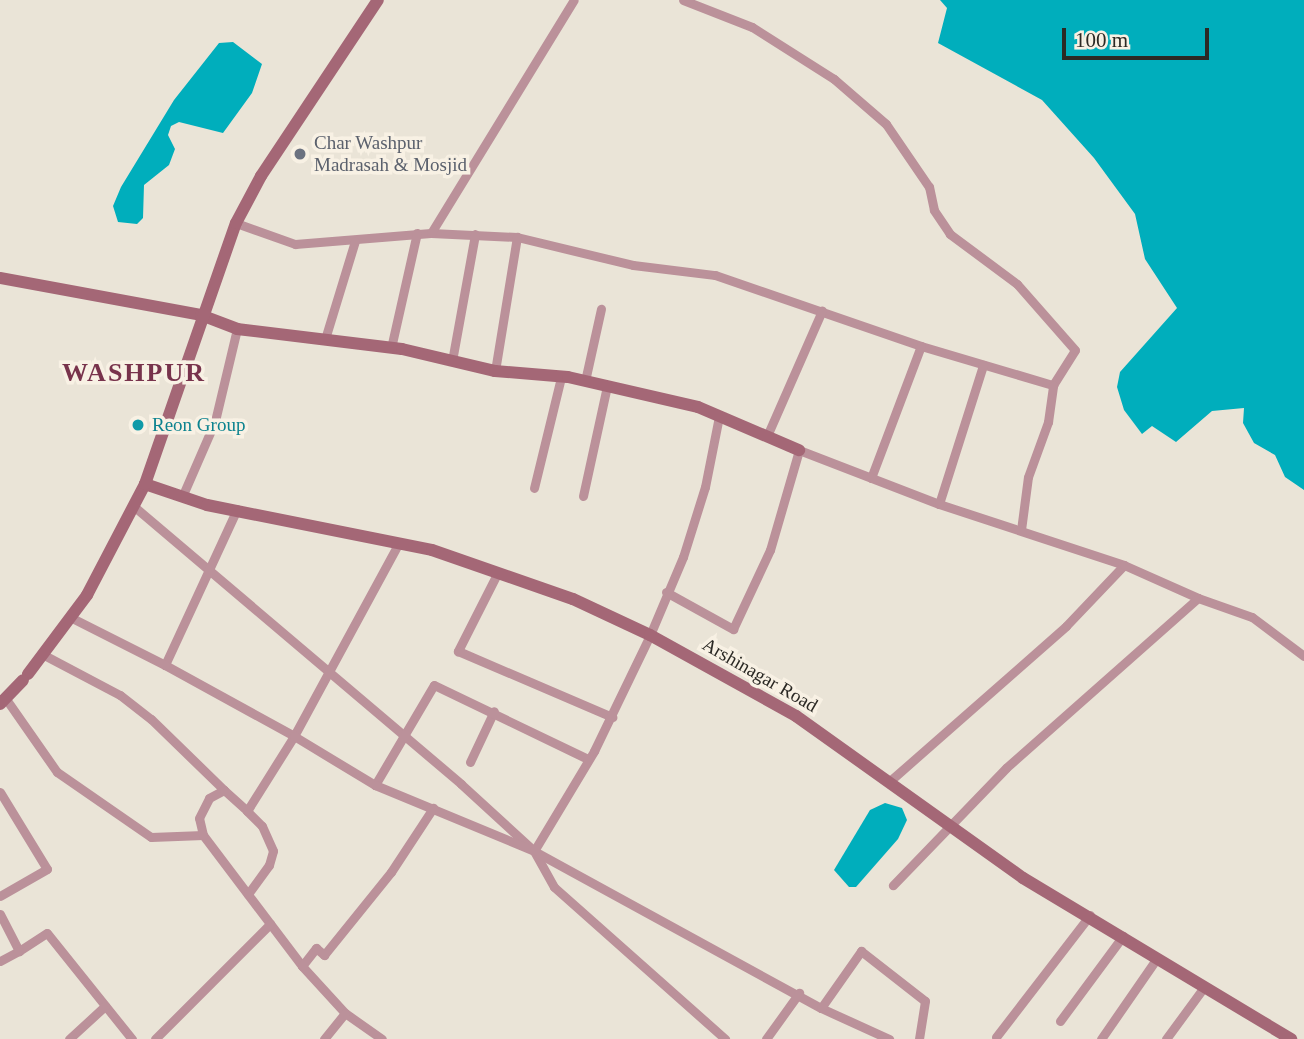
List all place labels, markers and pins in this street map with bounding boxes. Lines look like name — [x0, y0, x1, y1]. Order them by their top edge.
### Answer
place label: Char Washpur Madrasah & Mosjid — [314, 132, 467, 176]
marker: Char Washpur Madrasah & Mosjid — [292, 146, 308, 162]
place label: Reon Group — [152, 414, 245, 436]
marker: Reon Group — [130, 417, 146, 433]

